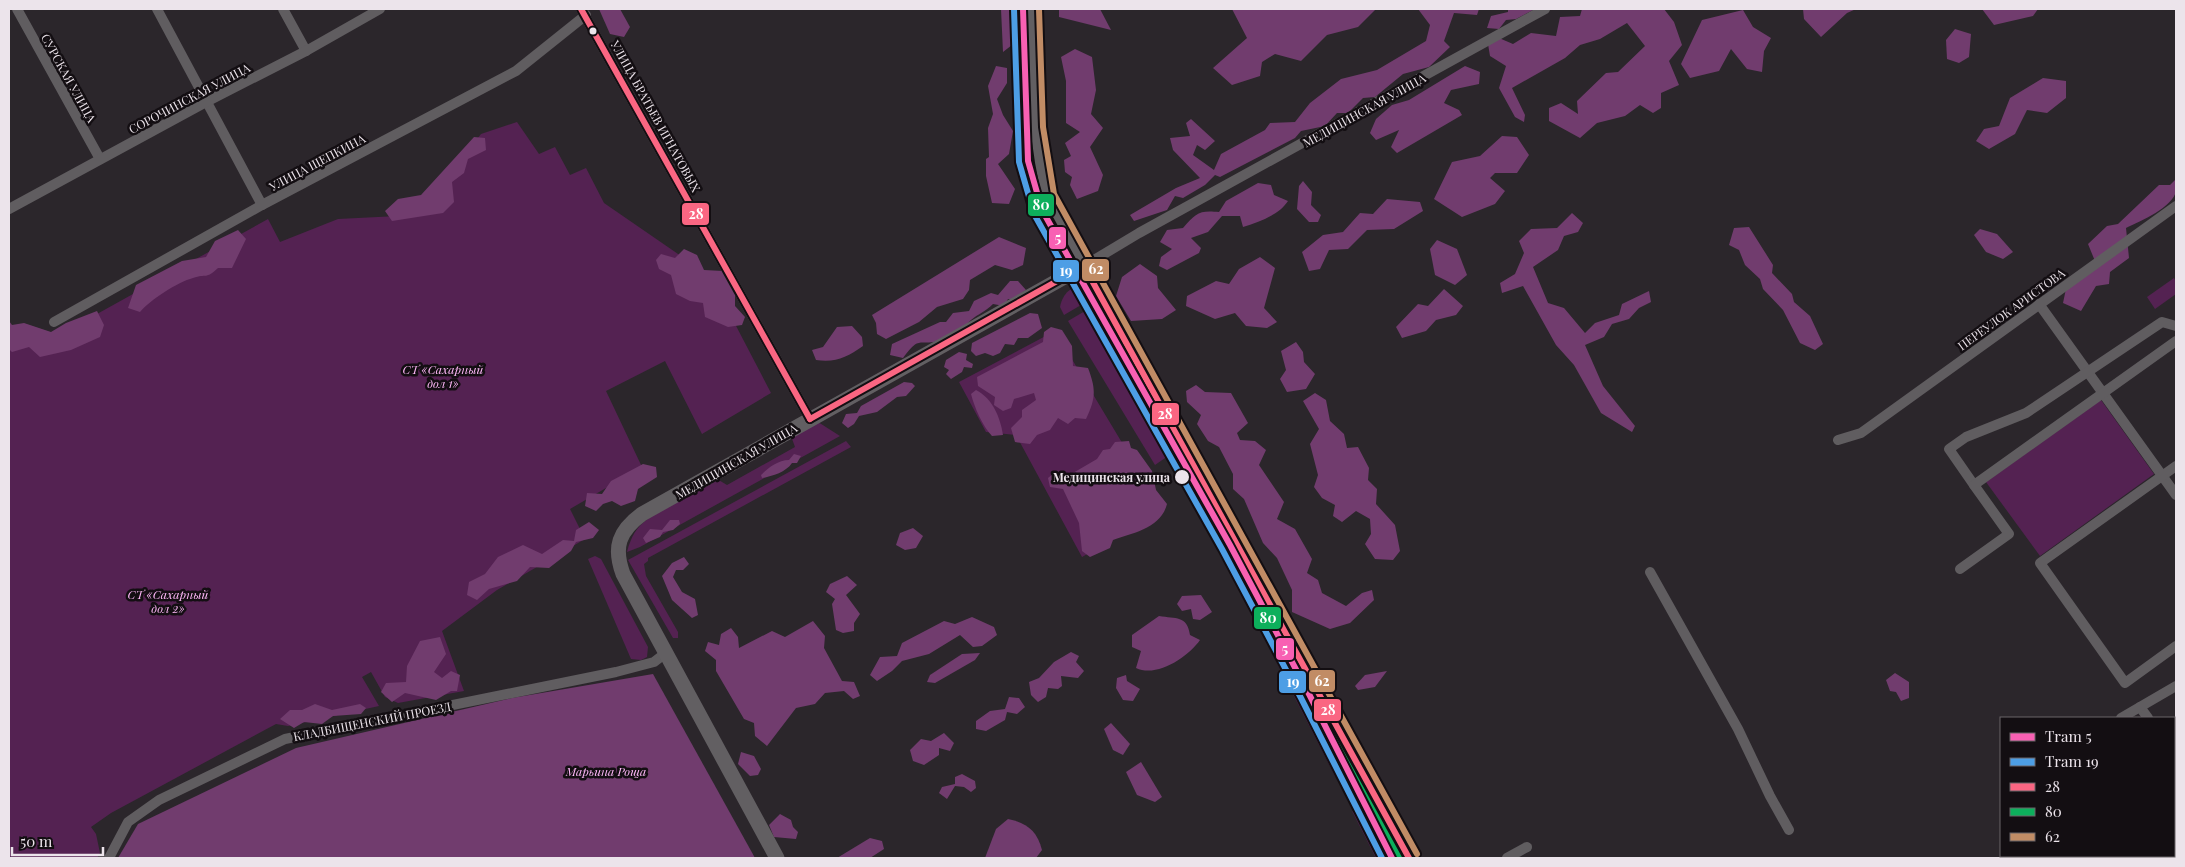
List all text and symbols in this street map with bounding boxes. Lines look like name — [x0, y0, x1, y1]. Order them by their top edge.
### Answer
unlabelled marker — [588, 26, 598, 36]
street label: СУРСКАЯ УЛИЦА — [38, 31, 100, 126]
street label: УЛИЦА БРАТЬЕВ ИГНАТОВЫХ — [607, 37, 705, 195]
street label: СОРОЧИНСКАЯ УЛИЦА — [126, 59, 253, 137]
street label: МЕДИЦИНСКАЯ УЛИЦА — [1300, 69, 1429, 150]
street label: УЛИЦА ЩЕПКИНА — [265, 130, 368, 195]
line badge: 80 — [1027, 193, 1055, 217]
text: 80 — [1033, 195, 1049, 214]
line badge: 28 — [681, 202, 710, 226]
text: 28 — [688, 204, 704, 223]
line badge: 5 — [1048, 226, 1067, 250]
text: 5 — [1055, 228, 1061, 247]
line badge: 62 — [1081, 258, 1110, 282]
line badge: 19 — [1052, 259, 1080, 283]
text: 62 — [1088, 259, 1104, 278]
text: 19 — [1059, 261, 1073, 280]
street label: ПЕРЕУЛОК АРИСТОВА — [1954, 264, 2068, 353]
park label: СТ «Сахарный дол 1» — [403, 361, 484, 391]
line badge: 28 — [1151, 402, 1180, 426]
text: 28 — [1157, 404, 1173, 423]
street label: МЕДИЦИНСКАЯ УЛИЦА — [672, 419, 800, 502]
marker: Медицинская улица — [1173, 468, 1191, 486]
place label: Медицинская улица — [1053, 469, 1171, 485]
park label: СТ «Сахарный дол 2» — [128, 586, 209, 616]
line badge: 80 — [1253, 606, 1282, 630]
text: 80 — [1260, 608, 1276, 627]
line badge: 5 — [1275, 637, 1295, 661]
text: 5 — [1282, 639, 1288, 658]
line badge: 62 — [1308, 669, 1336, 693]
line badge: 19 — [1278, 670, 1307, 694]
text: 62 — [1314, 671, 1330, 690]
text: 19 — [1286, 672, 1300, 691]
street label: КЛАДБИЩЕНСКИЙ ПРОЕЗД — [292, 698, 453, 744]
line badge: 28 — [1313, 698, 1342, 722]
text: 28 — [1320, 700, 1336, 719]
legend — [2000, 717, 2175, 857]
text: Tram 5 — [2045, 726, 2092, 746]
text: Tram 19 — [2045, 751, 2099, 771]
park label: Марьина Роща — [565, 763, 646, 779]
text: 28 — [2045, 776, 2060, 796]
text: 80 — [2045, 801, 2062, 821]
scale bar — [12, 824, 104, 856]
text: 62 — [2045, 826, 2060, 846]
text: 50 m — [20, 831, 53, 851]

